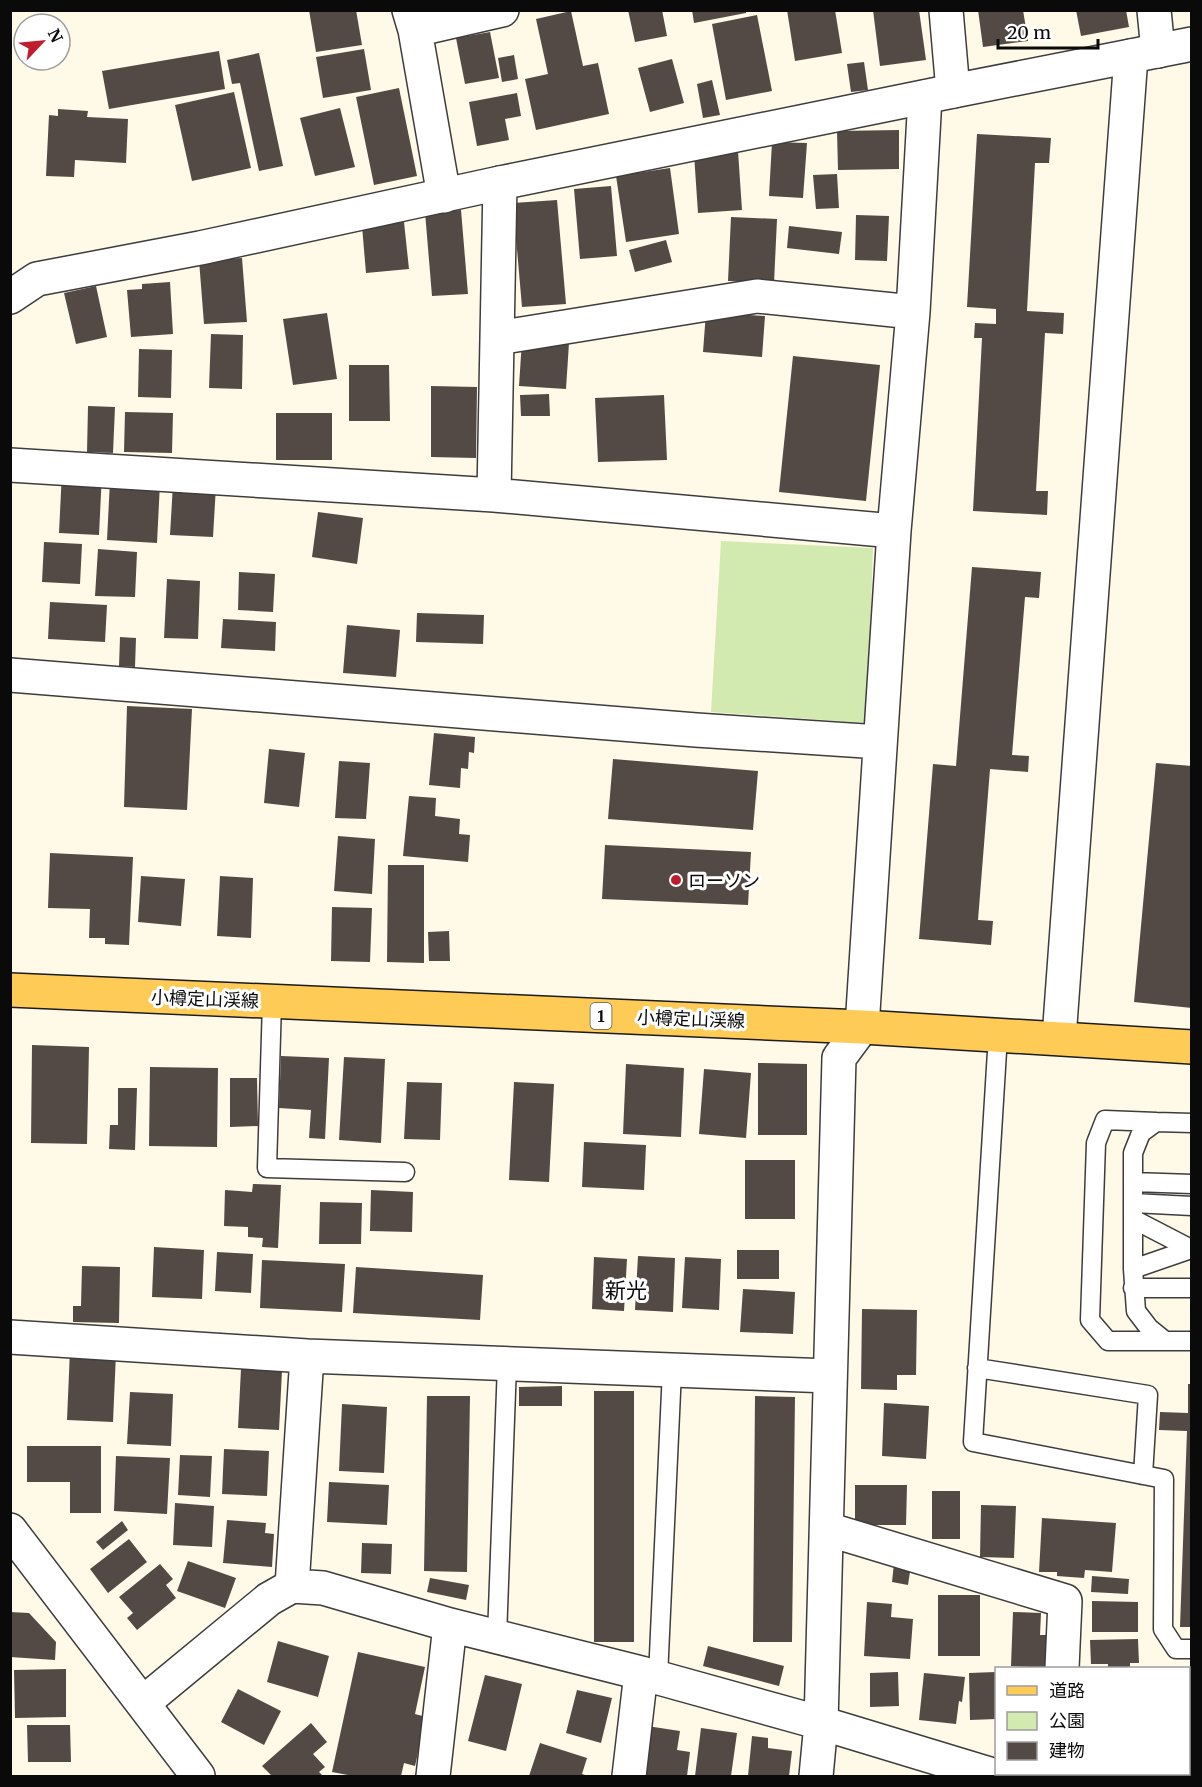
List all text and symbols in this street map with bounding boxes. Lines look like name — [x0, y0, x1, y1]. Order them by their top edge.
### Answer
north arrow — [12, 12, 72, 72]
scale bar — [998, 12, 1098, 50]
text: 20 m — [1007, 21, 1051, 44]
text: N — [44, 25, 67, 46]
place label: ローソン — [688, 869, 760, 892]
marker: ローソン — [669, 873, 683, 887]
street label: 小樽定山渓線 — [151, 986, 259, 1012]
road number: 1 — [590, 1003, 612, 1029]
street label: 小樽定山渓線 — [637, 1006, 745, 1032]
district label: 新光 — [605, 1277, 647, 1304]
legend — [995, 1667, 1190, 1775]
text: 道路 — [1049, 1679, 1085, 1702]
text: 公園 — [1049, 1709, 1085, 1732]
text: 建物 — [1049, 1739, 1085, 1762]

